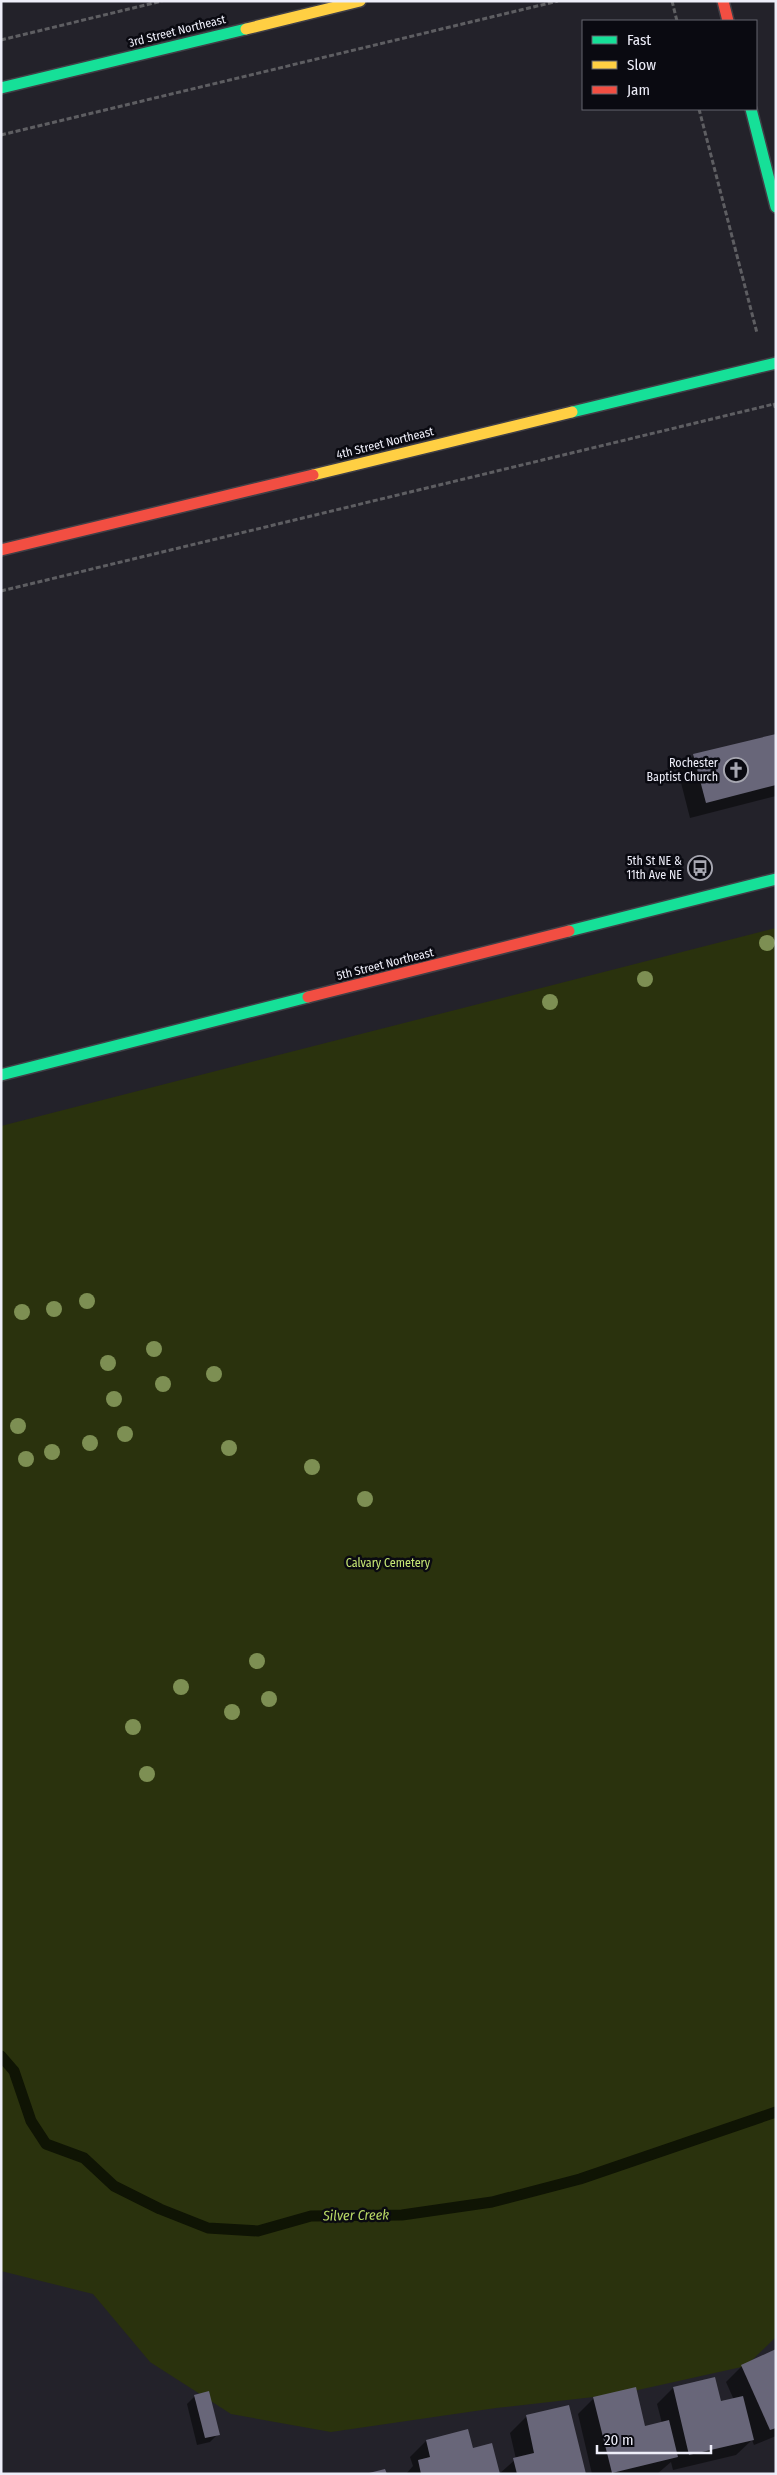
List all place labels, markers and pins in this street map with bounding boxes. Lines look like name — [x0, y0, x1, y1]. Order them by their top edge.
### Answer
place label: Rochester Baptist Church — [646, 756, 719, 784]
church icon: Rochester Baptist Church — [723, 757, 749, 783]
place label: 5th St NE & 11th Ave NE — [626, 854, 682, 882]
bus stop icon: 5th St NE & 11th Ave NE — [687, 855, 713, 881]

